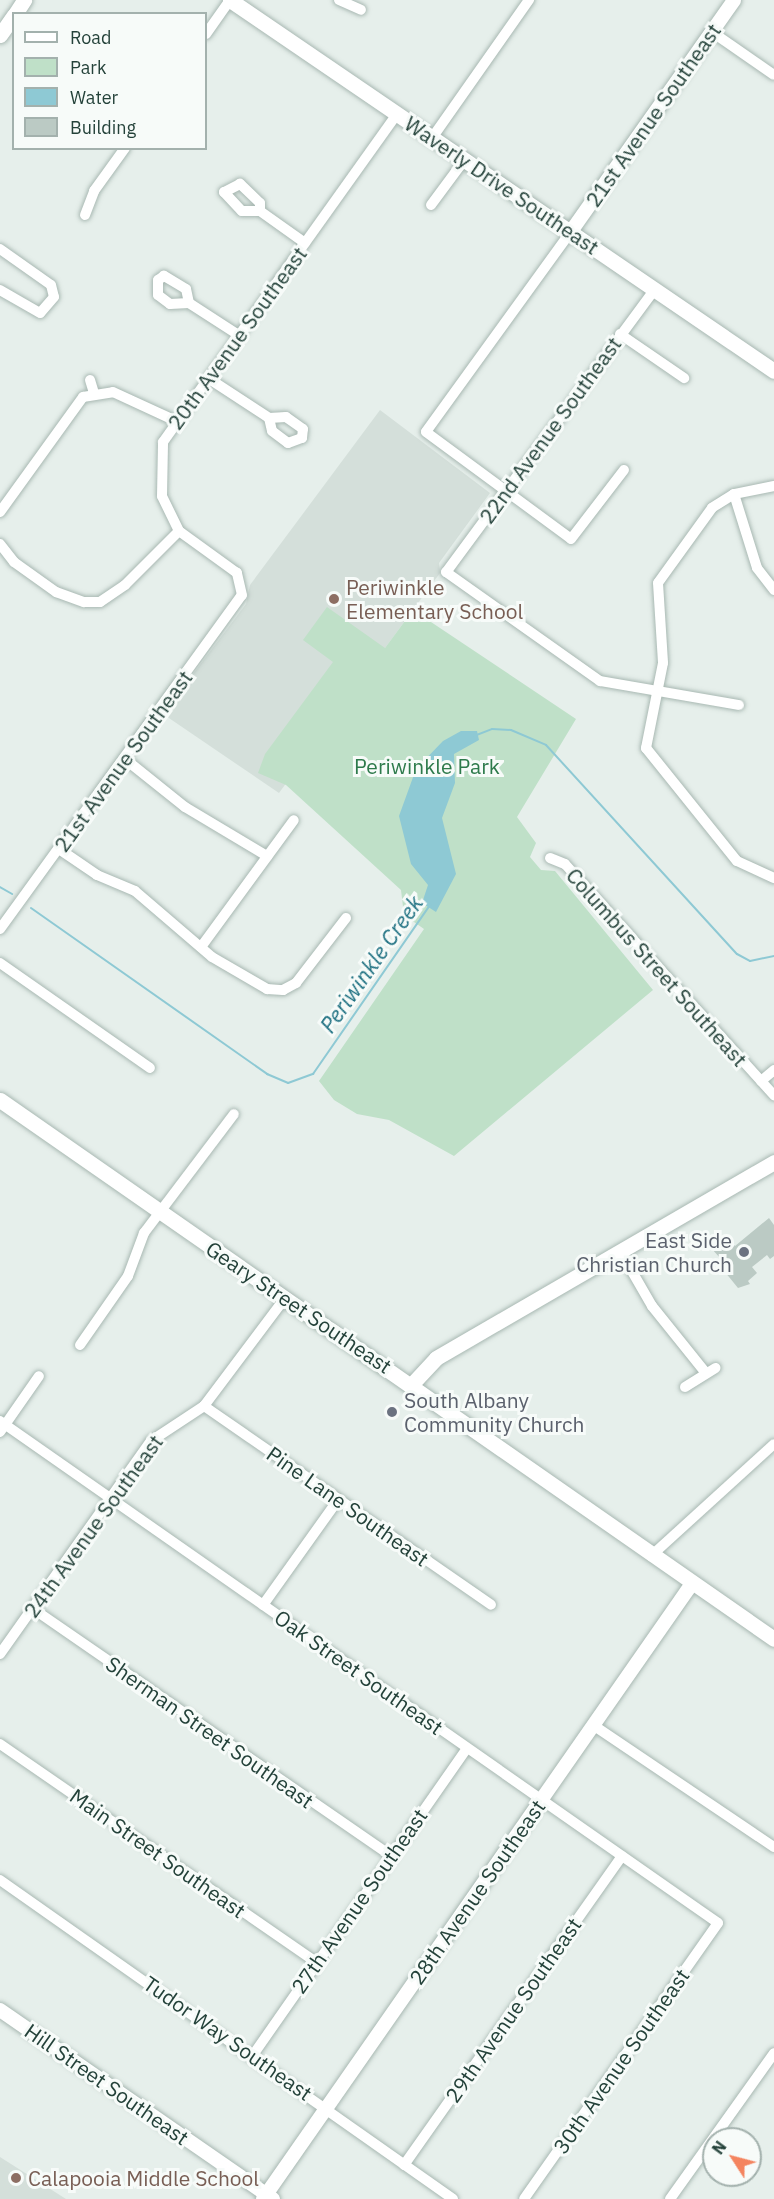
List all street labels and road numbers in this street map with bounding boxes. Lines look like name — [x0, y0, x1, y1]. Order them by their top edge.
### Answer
street label: 21st Avenue Southeast — [580, 18, 726, 212]
street label: Waverly Drive Southeast — [400, 111, 604, 259]
street label: 20th Avenue Southeast — [162, 242, 312, 434]
street label: 22nd Avenue Southeast — [474, 332, 626, 528]
street label: 21st Avenue Southeast — [49, 665, 197, 857]
street label: Columbus Street Southeast — [561, 863, 753, 1071]
street label: Geary Street Southeast — [201, 1235, 397, 1379]
street label: 24th Avenue Southeast — [18, 1430, 168, 1622]
street label: Pine Lane Southeast — [262, 1441, 434, 1571]
street label: Oak Street Southeast — [270, 1604, 448, 1740]
street label: Sherman Street Southeast — [101, 1651, 319, 1813]
street label: Main Street Southeast — [65, 1783, 251, 1923]
street label: 28th Avenue Southeast — [404, 1795, 550, 1989]
street label: 27th Avenue Southeast — [286, 1804, 432, 1998]
street label: 29th Avenue Southeast — [440, 1913, 586, 2107]
street label: 30th Avenue Southeast — [548, 1964, 694, 2158]
street label: Tudor Way Southeast — [139, 1970, 317, 2106]
street label: Hill Street Southeast — [20, 2018, 194, 2150]

